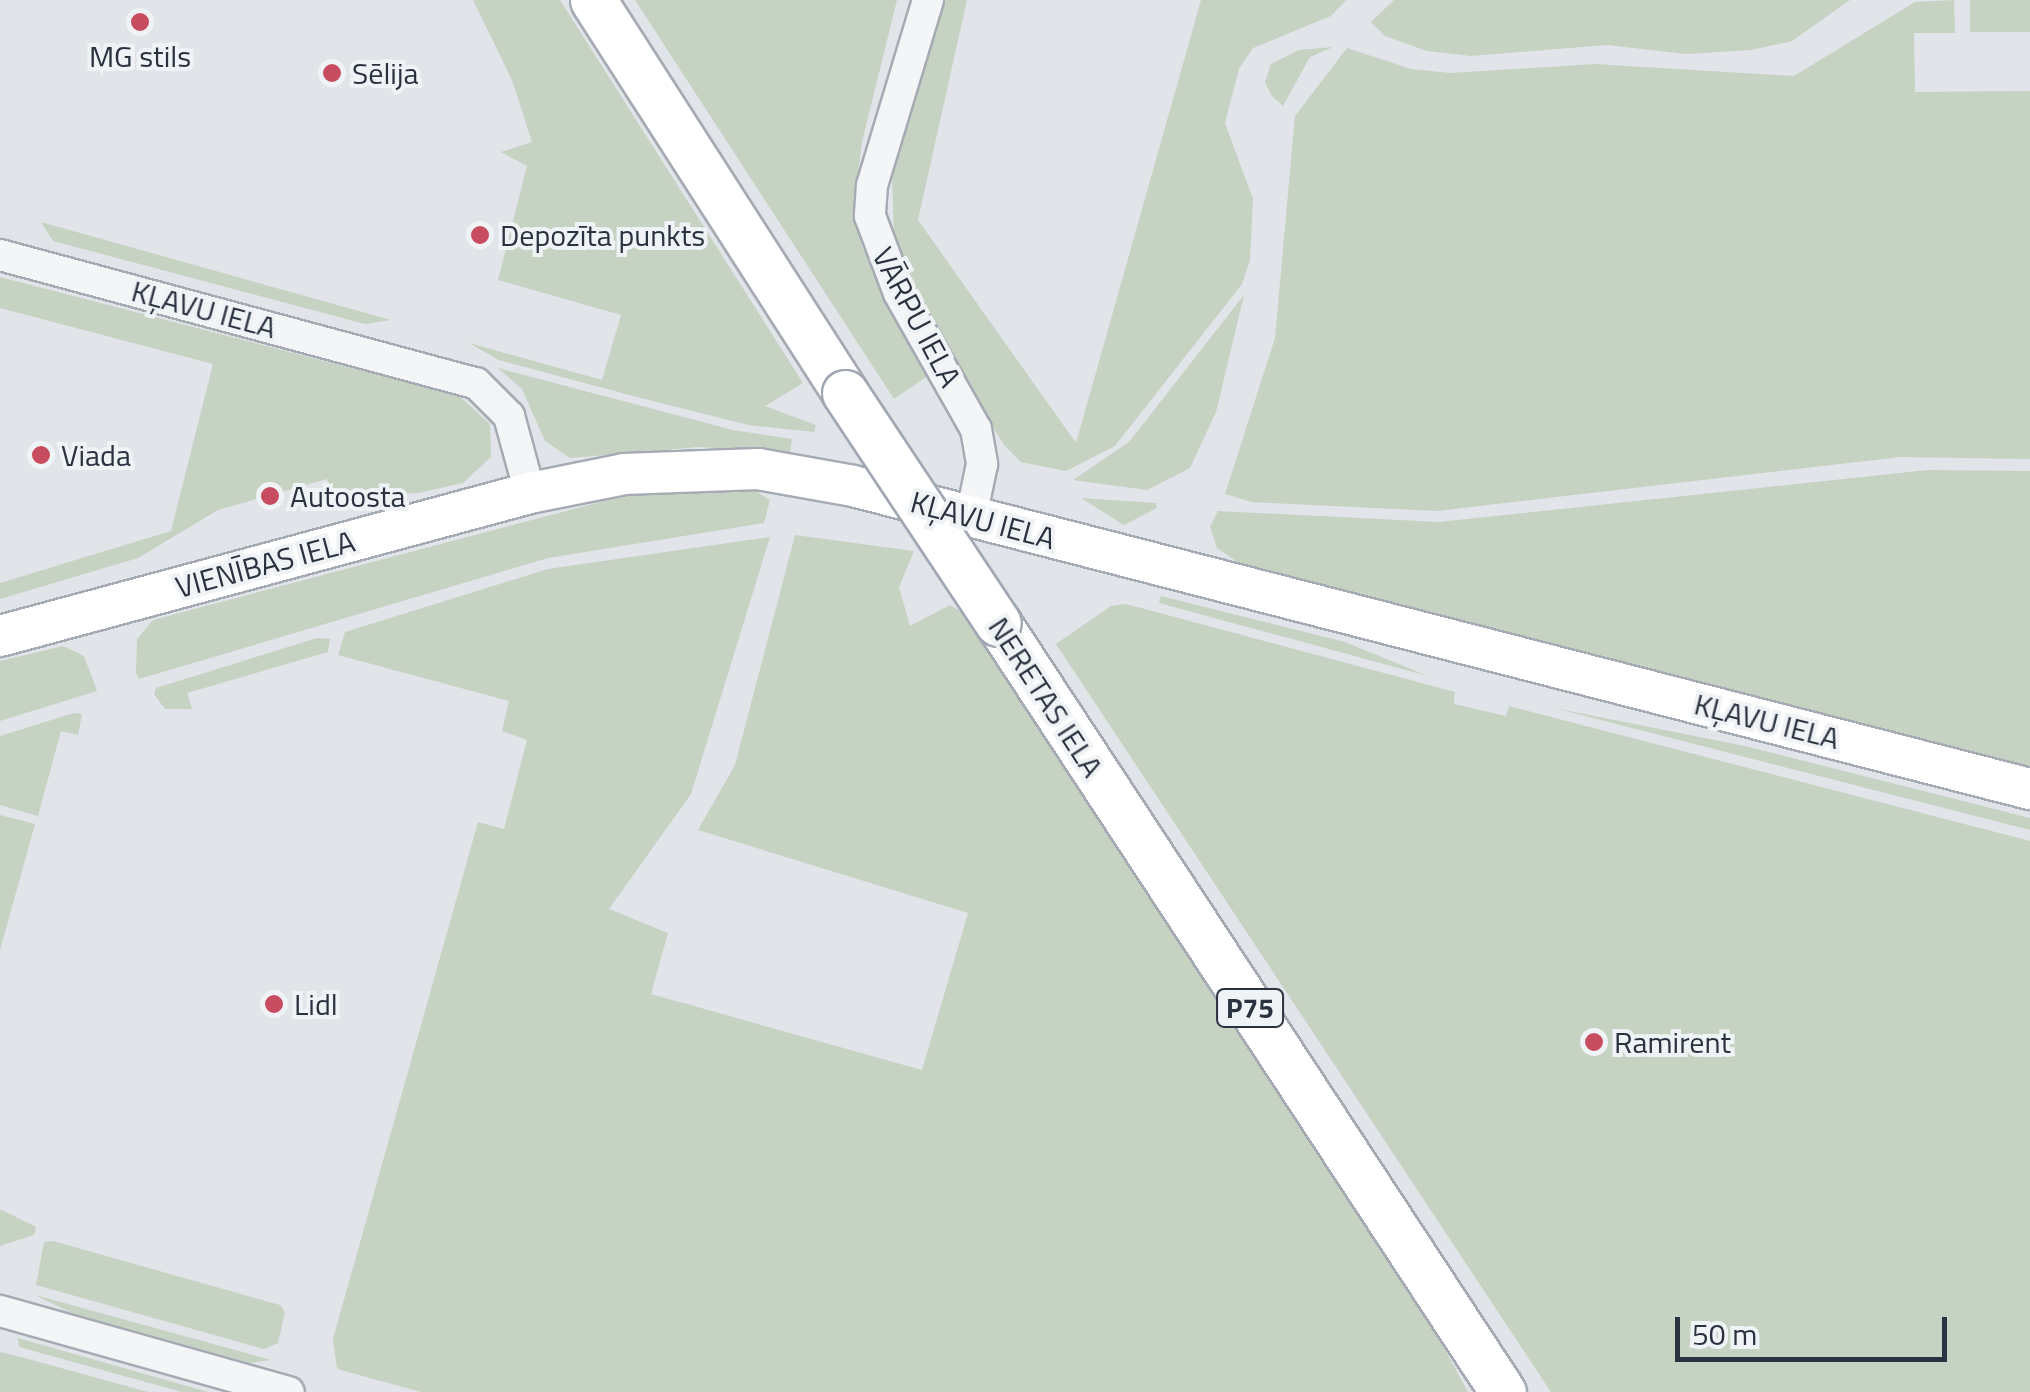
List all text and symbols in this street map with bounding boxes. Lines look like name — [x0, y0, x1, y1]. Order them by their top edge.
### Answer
marker: MG stils — [129, 11, 151, 33]
place label: MG stils — [89, 38, 191, 74]
place label: Sēlija — [352, 55, 419, 91]
marker: Sēlija — [321, 62, 343, 84]
place label: Depozīta punkts — [500, 217, 705, 253]
marker: Depozīta punkts — [469, 224, 491, 246]
street label: VĀRPU IELA — [865, 241, 969, 393]
street label: KĻAVU IELA — [128, 272, 280, 346]
place label: Viada — [61, 437, 131, 473]
marker: Viada — [30, 444, 52, 466]
place label: Autoosta — [290, 478, 406, 514]
street label: KĻAVU IELA — [907, 483, 1059, 557]
marker: Autoosta — [259, 485, 281, 507]
street label: VIENĪBAS IELA — [171, 523, 359, 605]
street label: NERETAS IELA — [981, 610, 1111, 784]
street label: KĻAVU IELA — [1691, 686, 1843, 756]
road number: P75 — [1215, 985, 1285, 1031]
place label: Lidl — [294, 986, 338, 1022]
marker: Lidl — [263, 993, 285, 1015]
place label: Ramirent — [1614, 1024, 1731, 1060]
marker: Ramirent — [1583, 1031, 1605, 1053]
scale bar — [1680, 1297, 1952, 1359]
text: 50 m — [1692, 1311, 1757, 1357]

